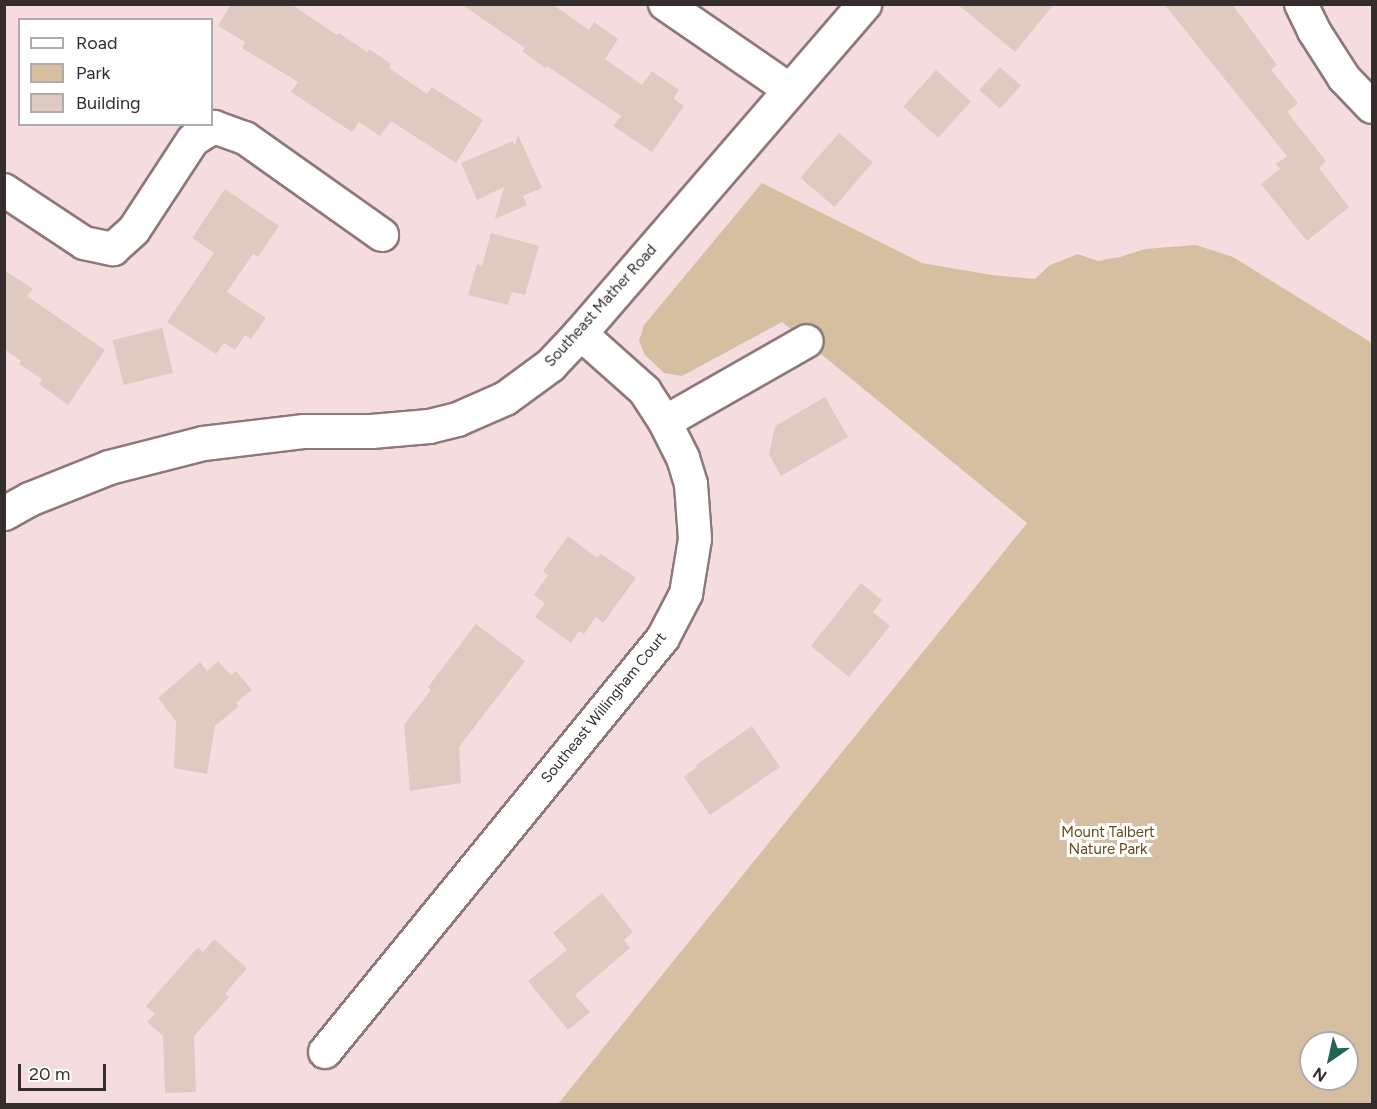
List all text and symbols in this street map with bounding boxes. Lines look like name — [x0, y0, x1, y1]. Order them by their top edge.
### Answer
legend — [18, 18, 213, 126]
text: Road — [76, 32, 117, 54]
text: Park — [76, 62, 110, 84]
text: Building — [76, 92, 141, 114]
street label: Southeast Mather Road — [541, 241, 661, 371]
street label: Southeast Willingham Court — [538, 629, 670, 787]
park label: Mount Talbert Nature Park — [1061, 823, 1155, 858]
north arrow — [1299, 1031, 1359, 1091]
scale bar — [21, 1052, 110, 1090]
text: 20 m — [29, 1063, 70, 1085]
text: N — [1309, 1063, 1330, 1086]

